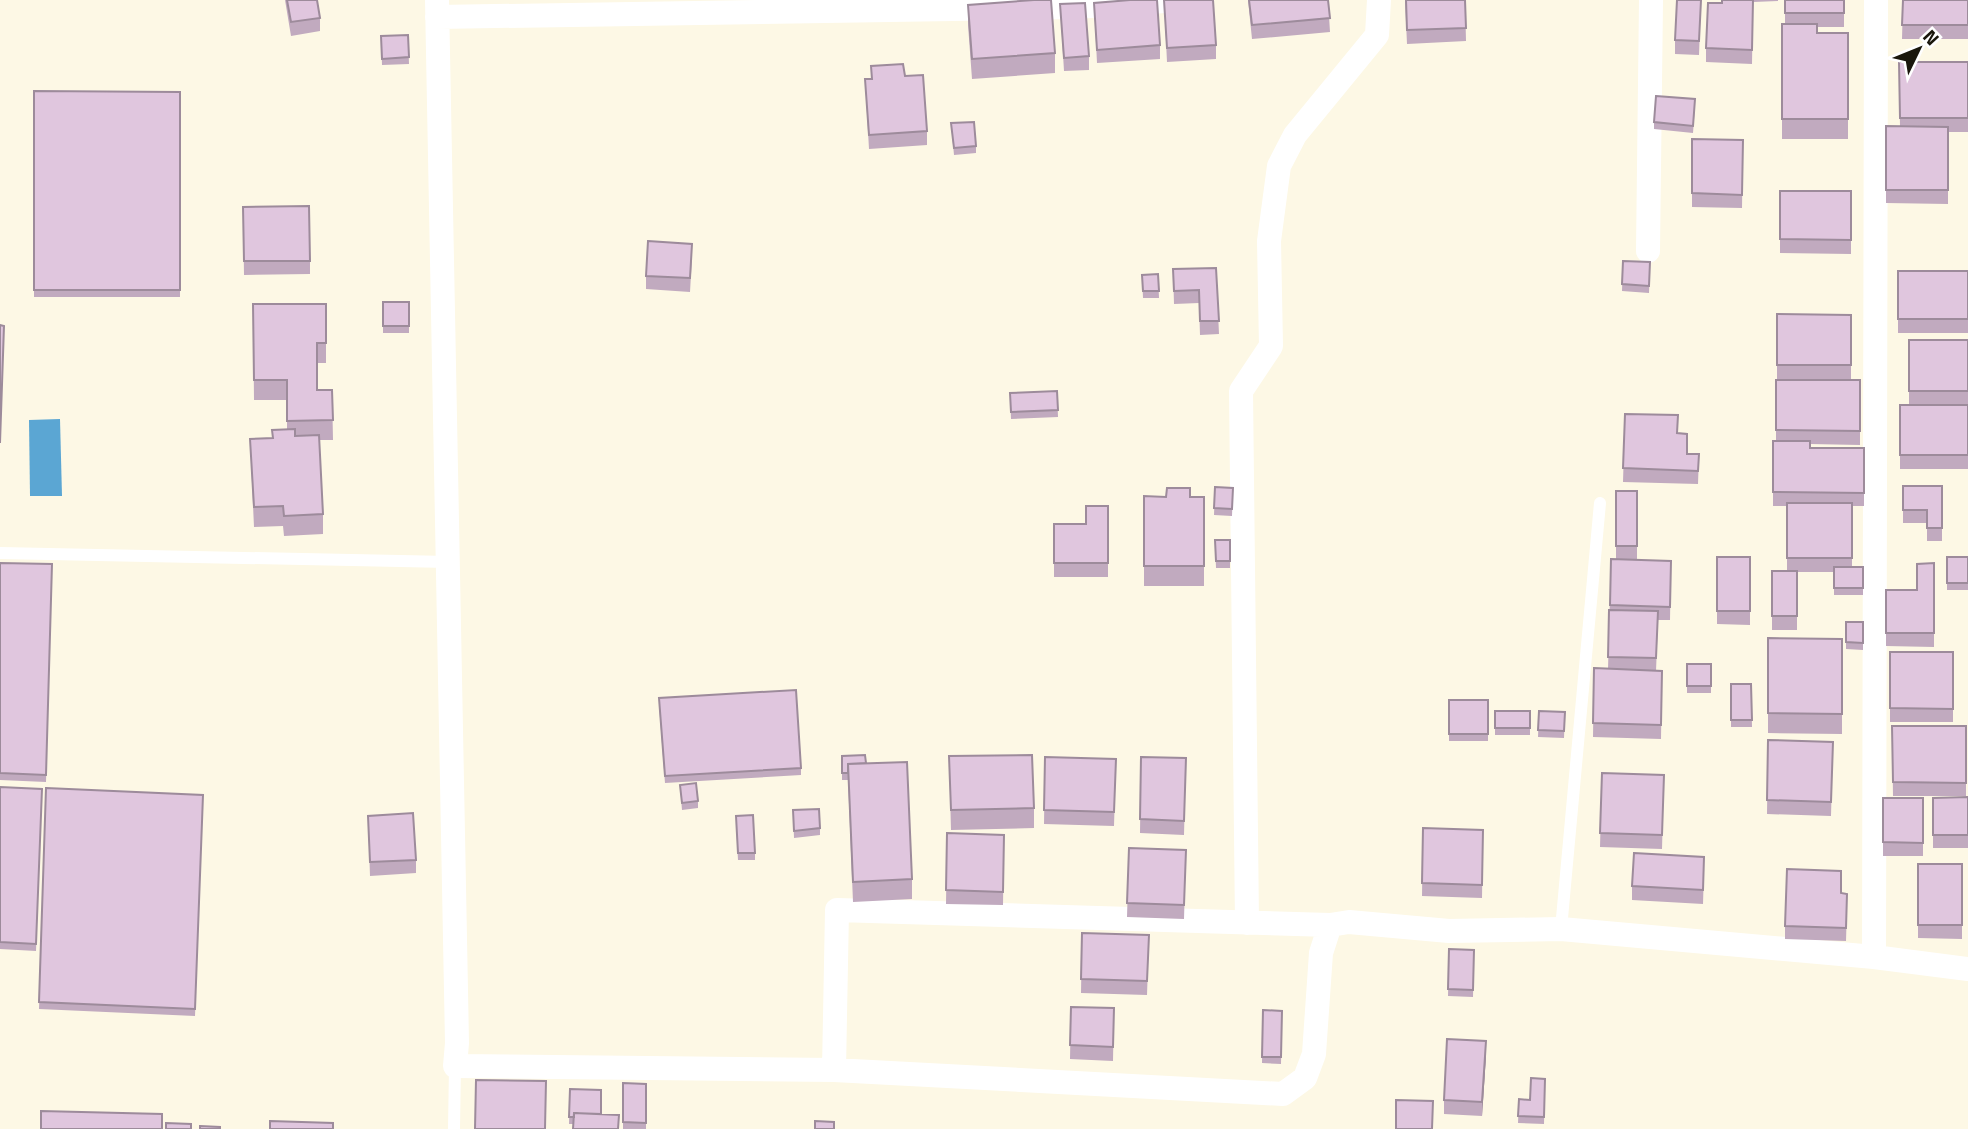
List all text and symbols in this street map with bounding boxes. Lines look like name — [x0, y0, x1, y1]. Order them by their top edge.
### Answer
north arrow — [1884, 14, 1954, 84]
text: N — [1917, 22, 1947, 52]

